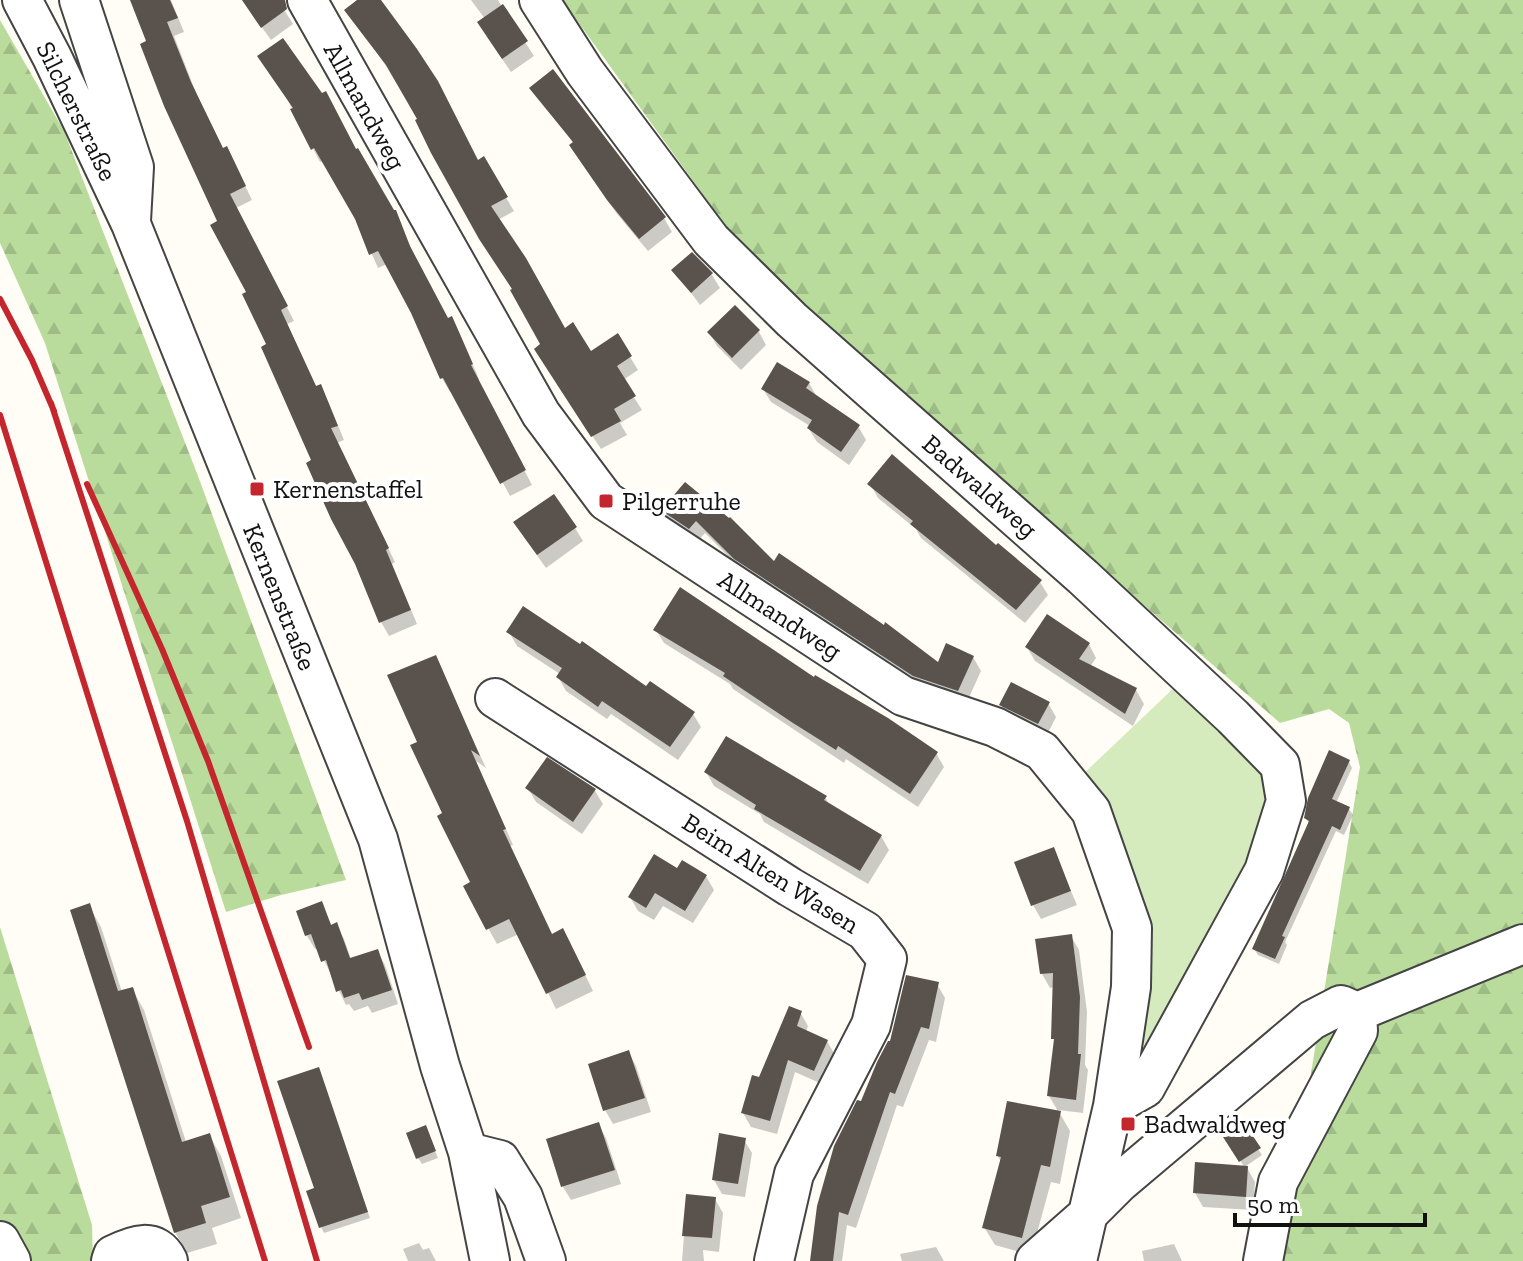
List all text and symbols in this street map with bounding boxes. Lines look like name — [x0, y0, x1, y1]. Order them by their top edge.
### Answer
street label: Silcherstraße — [29, 36, 125, 186]
street label: Allmandweg — [317, 37, 413, 175]
street label: Badwaldweg — [916, 427, 1044, 545]
place label: Kernenstaffel — [273, 473, 423, 505]
marker: Kernenstaffel — [248, 480, 266, 498]
place label: Pilgerruhe — [622, 485, 741, 517]
marker: Pilgerruhe — [597, 492, 615, 510]
street label: Kernenstraße — [236, 519, 324, 675]
street label: Allmandweg — [712, 563, 848, 667]
street label: Beim Alten Wasen — [677, 806, 865, 940]
place label: Badwaldweg — [1144, 1108, 1286, 1140]
marker: Badwaldweg — [1119, 1115, 1137, 1133]
scale bar — [1235, 1177, 1425, 1227]
text: 50 m — [1247, 1190, 1300, 1219]

